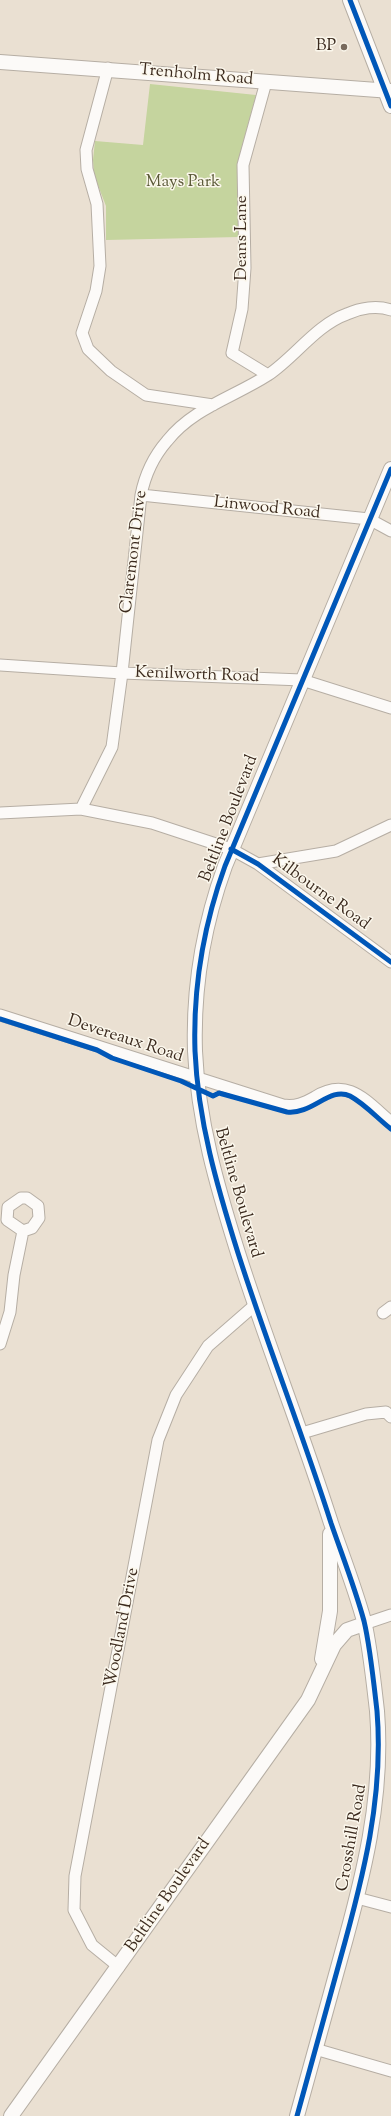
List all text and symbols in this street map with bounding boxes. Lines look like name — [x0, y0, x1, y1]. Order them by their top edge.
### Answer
place label: BP — [316, 37, 336, 57]
marker: BP — [339, 42, 349, 52]
street label: Trenholm Road — [138, 61, 254, 91]
park label: Mays Park — [146, 173, 220, 193]
street label: Deans Lane — [233, 195, 253, 281]
street label: Claremont Drive — [117, 489, 153, 615]
street label: Linwood Road — [213, 493, 321, 525]
street label: Kenilworth Road — [134, 664, 260, 688]
street label: Beltline Boulevard — [196, 753, 264, 885]
street label: Kilbourne Road — [267, 851, 373, 935]
street label: Devereaux Road — [65, 1012, 185, 1068]
street label: Beltline Boulevard — [209, 1126, 265, 1260]
street label: Woodland Drive — [101, 1566, 145, 1690]
street label: Crosshill Road — [334, 1783, 372, 1893]
street label: Beltline Boulevard — [122, 1835, 216, 1957]

